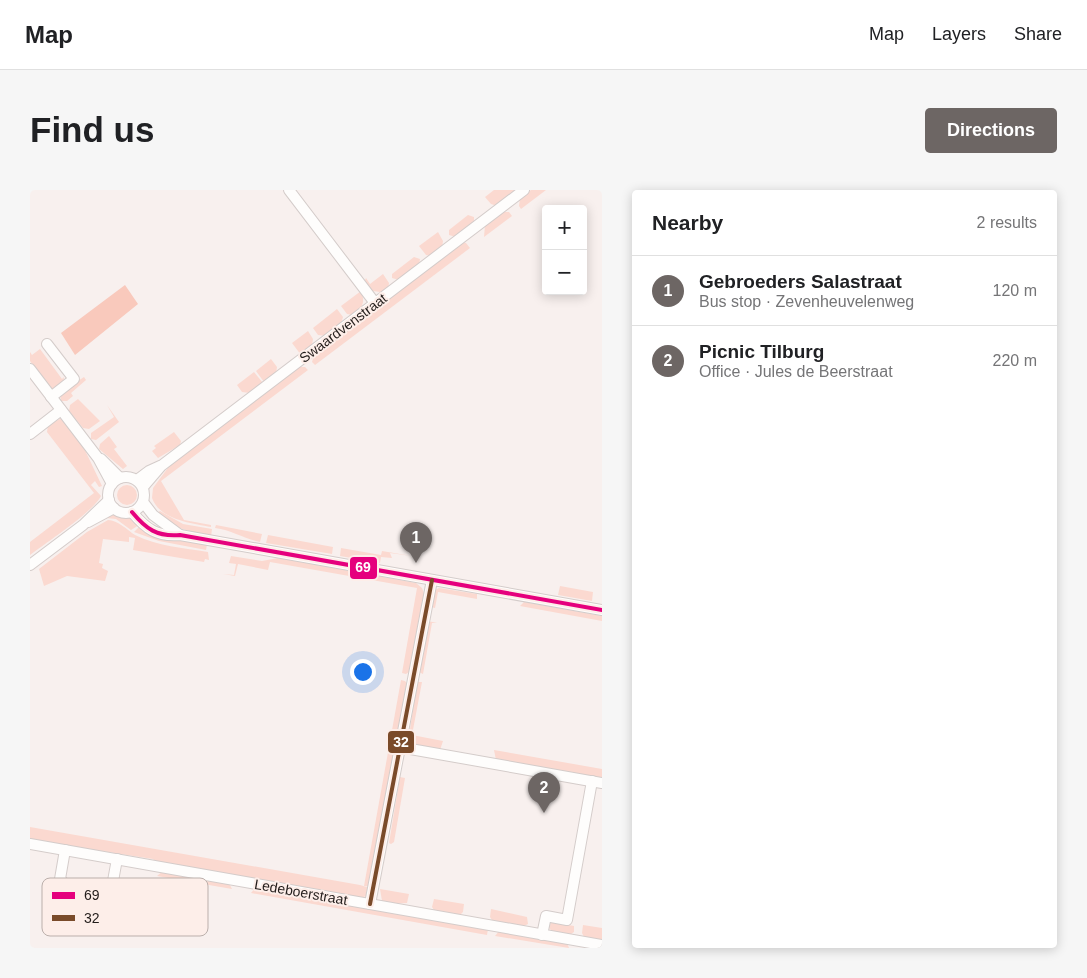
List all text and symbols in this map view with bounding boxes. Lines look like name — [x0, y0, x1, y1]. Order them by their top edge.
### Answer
text: Map — [25, 21, 73, 48]
text: Map — [869, 24, 904, 44]
text: Layers — [932, 24, 986, 44]
text: Share — [1014, 24, 1062, 44]
button: Directions — [925, 108, 1057, 153]
text: Find us — [30, 110, 154, 149]
map controls — [542, 205, 587, 295]
button: + — [542, 205, 587, 250]
text: Nearby — [652, 211, 723, 234]
text: 2 results — [977, 214, 1037, 231]
button: − — [542, 250, 587, 295]
text: Gebroeders Salastraat — [699, 271, 902, 292]
text: 1 — [664, 282, 672, 299]
text: 120 m — [993, 282, 1037, 299]
street label: Swaardvenstraat — [296, 290, 390, 366]
text: Bus stop · Zevenheuvelenweg — [699, 293, 914, 310]
text: Picnic Tilburg — [699, 341, 824, 362]
text: 2 — [664, 352, 672, 369]
text: 220 m — [993, 352, 1037, 369]
text: Office · Jules de Beerstraat — [699, 363, 893, 380]
pin: 1 — [400, 522, 432, 563]
line badge: 69 — [349, 556, 378, 580]
text: 69 — [355, 559, 371, 575]
your location — [350, 659, 376, 685]
line badge: 32 — [387, 730, 415, 754]
text: 32 — [393, 734, 409, 750]
pin: 2 — [528, 772, 560, 813]
street label: Ledeboerstraat — [253, 876, 349, 908]
legend — [42, 878, 208, 936]
text: 69 — [84, 887, 100, 903]
text: 32 — [84, 910, 100, 926]

